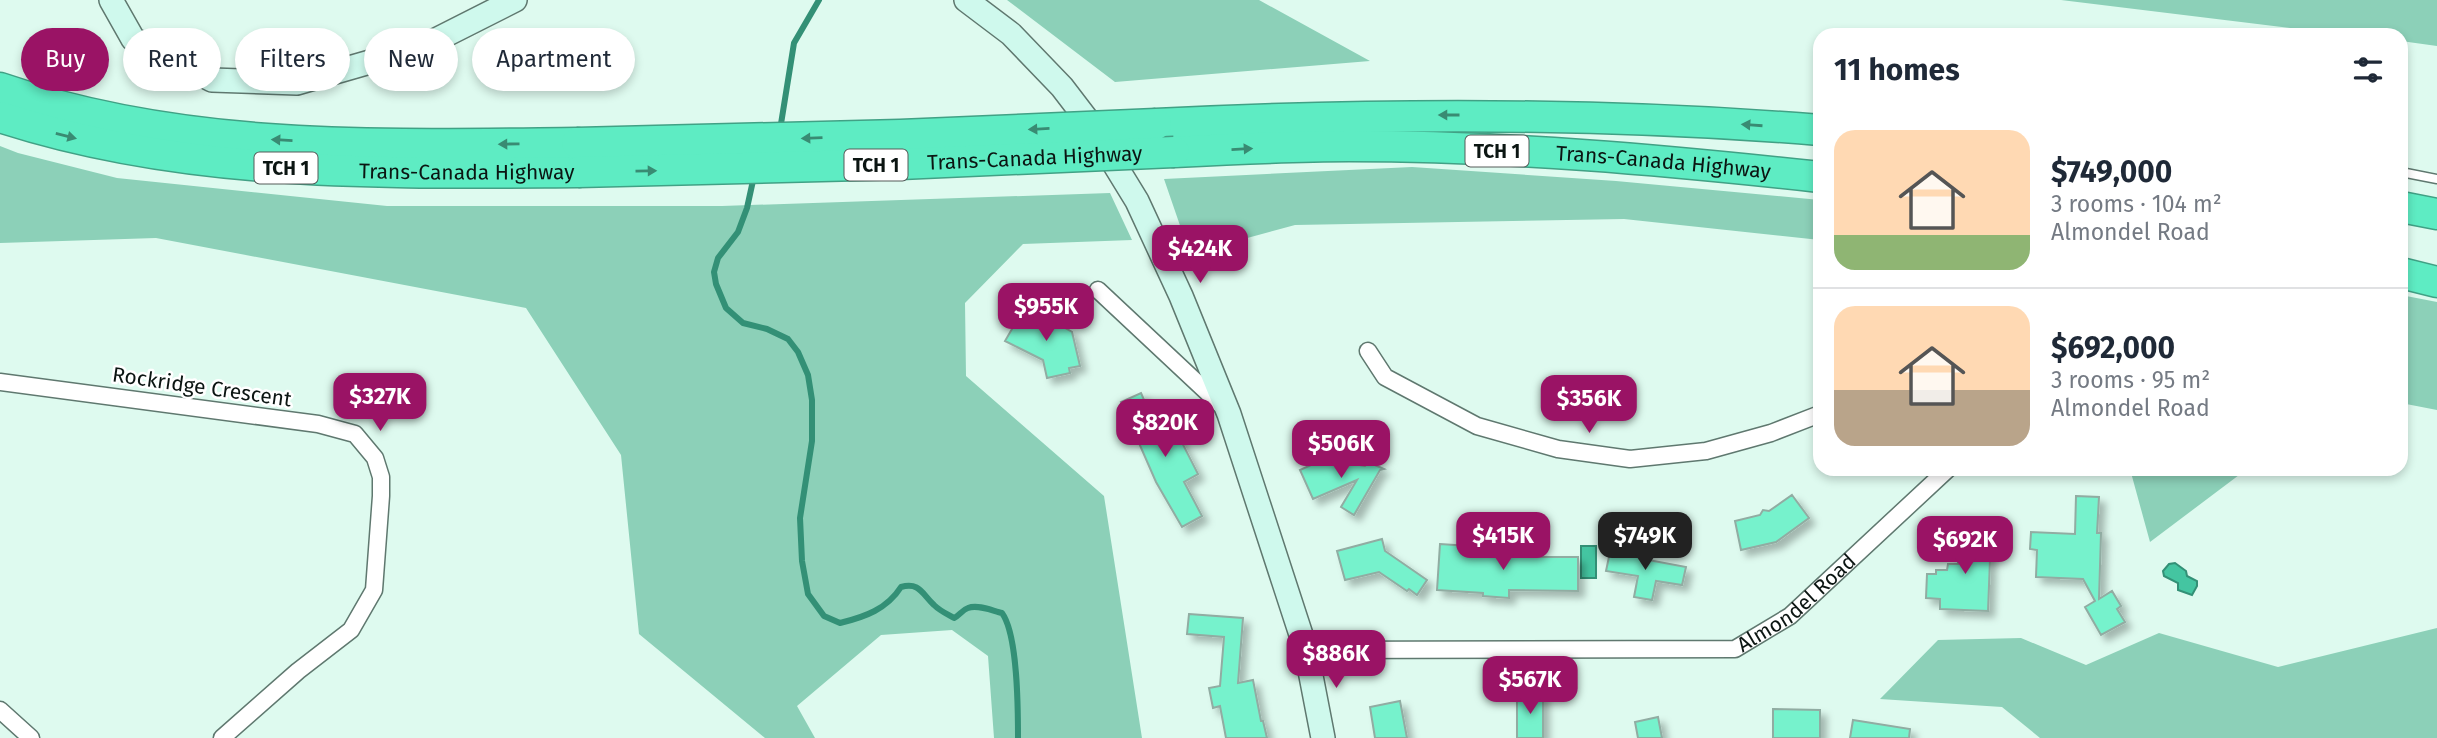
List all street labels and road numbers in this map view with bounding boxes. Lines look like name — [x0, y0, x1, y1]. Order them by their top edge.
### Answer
road number: TCH 1 — [1466, 136, 1528, 167]
street label: Trans-Canada Highway — [927, 140, 1144, 176]
street label: Trans-Canada Highway — [1555, 140, 1773, 185]
road number: TCH 1 — [844, 150, 908, 181]
road number: TCH 1 — [254, 152, 318, 184]
street label: Trans-Canada Highway — [359, 158, 575, 186]
street label: Rockridge Crescent — [111, 362, 294, 413]
street label: Almondel Road — [1732, 548, 1861, 658]

